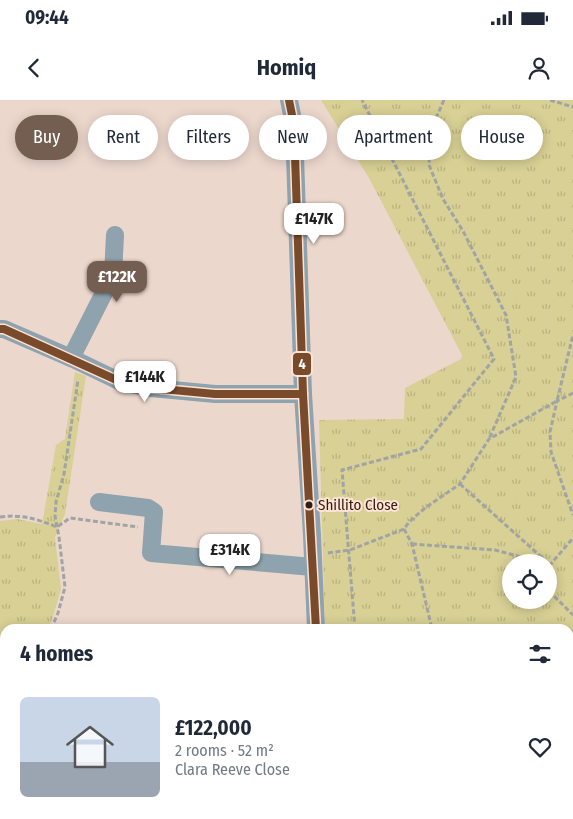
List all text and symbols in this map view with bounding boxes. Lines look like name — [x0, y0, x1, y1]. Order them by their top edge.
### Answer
text: 09:44 — [25, 6, 69, 29]
icon: back — [20, 54, 48, 82]
text: Homiq — [257, 54, 316, 81]
icon: person — [525, 54, 553, 82]
chip: Buy — [15, 115, 78, 160]
chip: Rent — [88, 115, 158, 160]
chip: Filters — [168, 115, 249, 160]
chip: New — [259, 115, 327, 160]
chip: Apartment — [337, 115, 451, 160]
chip: House — [461, 115, 543, 160]
pin: £147K — [279, 202, 349, 245]
text: £147K — [295, 209, 333, 228]
pin: £122K — [82, 260, 152, 303]
text: £122K — [98, 267, 136, 286]
line badge: 4 — [292, 352, 312, 376]
text: 4 — [298, 356, 306, 373]
pin: £144K — [110, 360, 180, 403]
text: £144K — [125, 367, 165, 386]
place label: Shillito Close — [318, 496, 398, 514]
marker: Shillito Close — [304, 500, 314, 510]
pin: £314K — [195, 534, 265, 576]
text: £314K — [210, 540, 250, 559]
map controls — [502, 554, 557, 609]
button: locate — [502, 554, 557, 609]
icon: filters — [526, 640, 554, 668]
text: 4 homes — [20, 641, 93, 667]
text: £122,000 — [175, 715, 252, 741]
icon: home — [60, 717, 120, 777]
icon: heart — [526, 733, 554, 761]
text: 2 rooms · 52 m² — [175, 741, 274, 760]
text: Clara Reeve Close — [175, 760, 290, 779]

